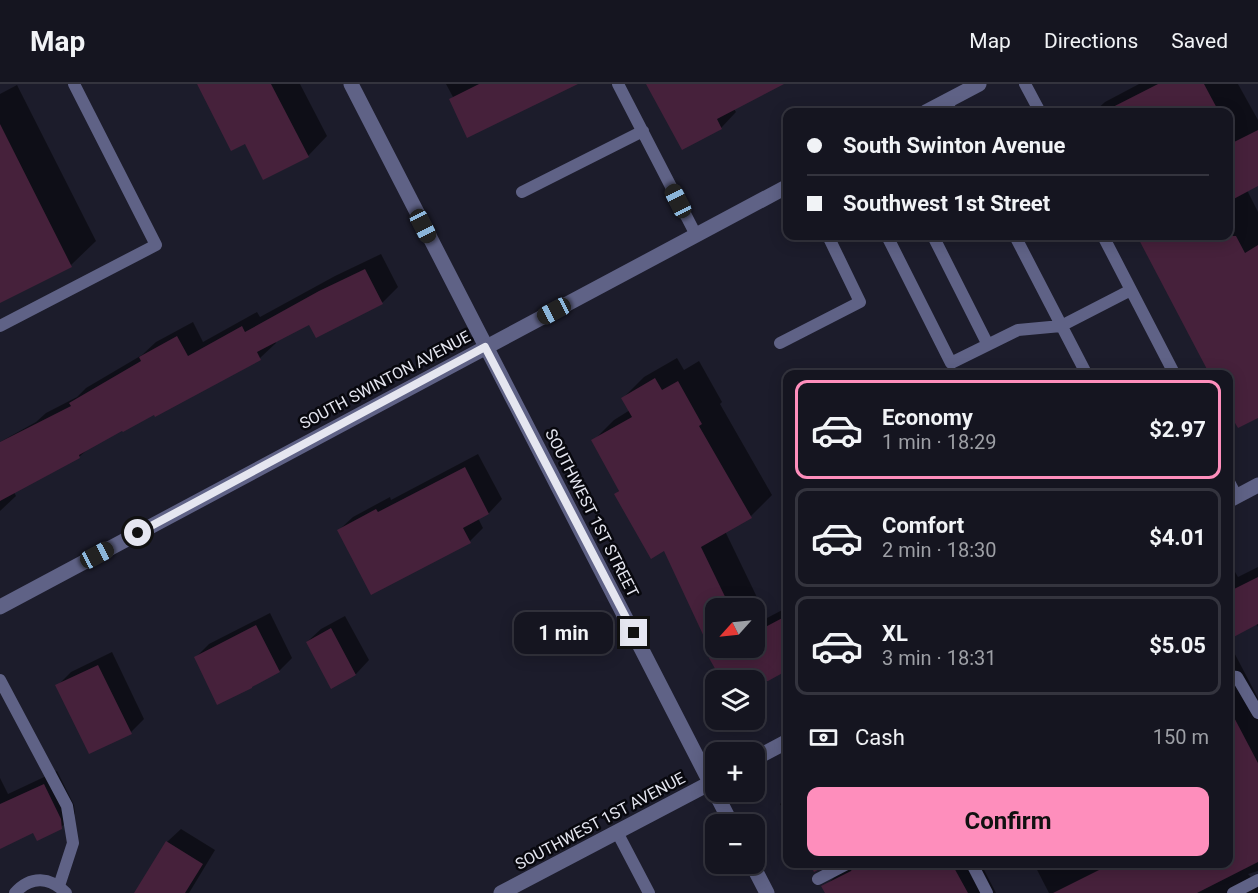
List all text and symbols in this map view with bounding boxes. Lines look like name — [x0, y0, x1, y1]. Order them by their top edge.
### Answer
text: Map — [30, 25, 85, 58]
text: Map — [969, 29, 1011, 53]
text: Directions — [1044, 29, 1138, 53]
text: Saved — [1171, 29, 1228, 53]
text: South Swinton Avenue — [843, 133, 1065, 158]
car — [662, 181, 694, 221]
text: Southwest 1st Street — [843, 191, 1050, 216]
car — [407, 206, 439, 246]
car — [534, 295, 574, 327]
street label: SOUTH SWINTON AVENUE — [296, 327, 474, 433]
icon: car — [810, 403, 864, 457]
text: Economy — [882, 405, 973, 430]
text: $2.97 — [1149, 417, 1206, 442]
street label: SOUTHWEST 1ST STREET — [541, 426, 643, 601]
text: 1 min · 18:29 — [882, 430, 997, 454]
icon: car — [810, 511, 864, 565]
text: Comfort — [882, 513, 964, 538]
route start — [124, 519, 151, 546]
text: $4.01 — [1149, 525, 1206, 550]
text: 2 min · 18:30 — [882, 538, 997, 562]
car — [77, 539, 117, 571]
north arrow — [705, 598, 765, 658]
map controls — [705, 598, 765, 874]
callout: 1 min — [514, 612, 613, 654]
route end — [620, 619, 647, 646]
icon: car — [810, 619, 864, 673]
text: 1 min — [538, 621, 589, 645]
text: XL — [882, 621, 908, 646]
text: $5.05 — [1149, 633, 1206, 658]
text: 3 min · 18:31 — [882, 646, 997, 670]
button: layers — [705, 670, 765, 730]
icon: cash — [807, 721, 840, 754]
text: Cash — [855, 725, 905, 750]
text: 150 m — [1153, 725, 1209, 749]
button: + — [705, 742, 765, 802]
street label: SOUTHWEST 1ST AVENUE — [512, 768, 688, 874]
button: Confirm — [807, 787, 1209, 856]
button: − — [705, 814, 765, 874]

